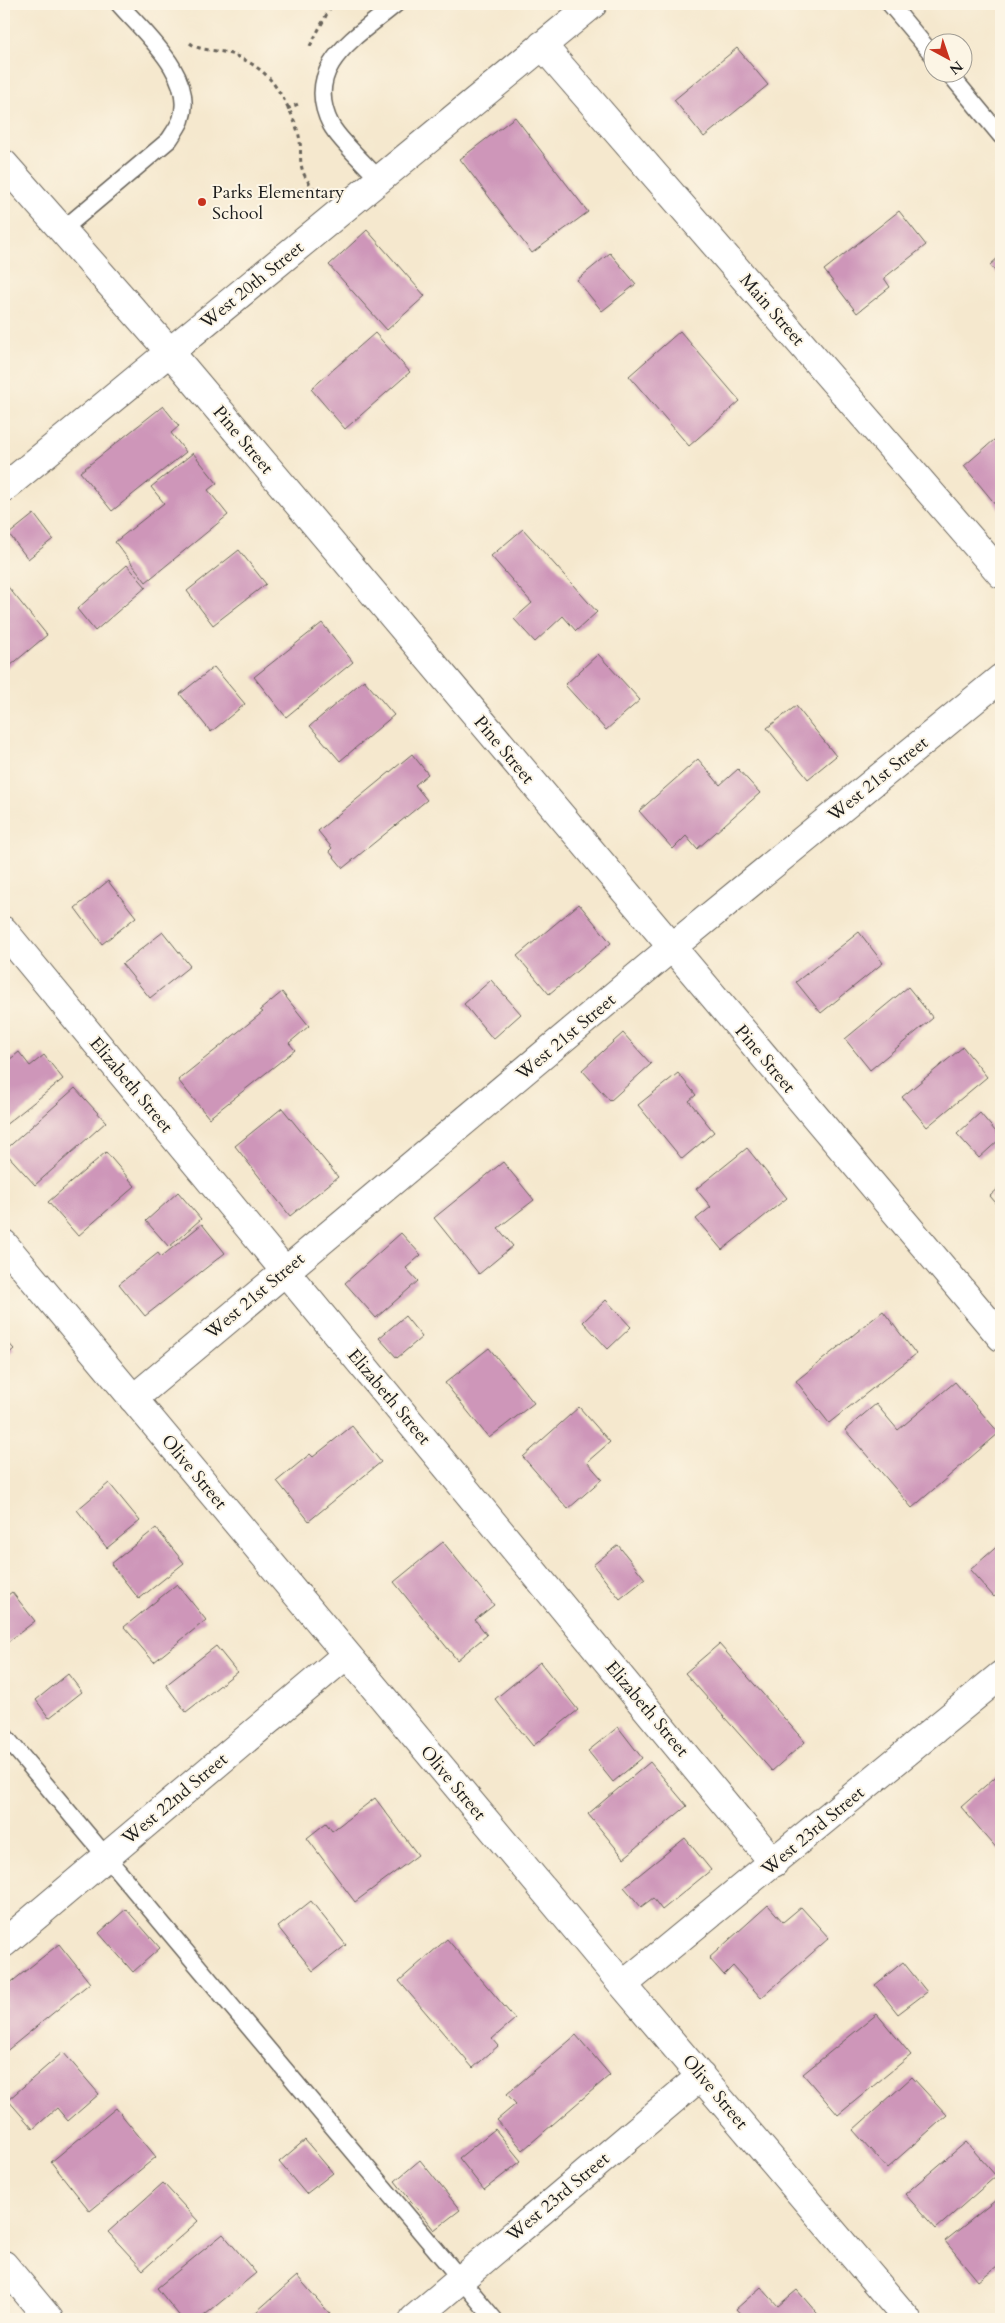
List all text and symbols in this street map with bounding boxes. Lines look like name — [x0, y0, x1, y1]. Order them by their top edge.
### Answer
north arrow — [922, 32, 972, 82]
text: N — [945, 56, 967, 79]
place label: Parks Elementary School — [212, 180, 345, 226]
marker: Parks Elementary School — [196, 196, 208, 208]
street label: West 20th Street — [194, 235, 309, 335]
street label: Main Street — [734, 269, 811, 352]
street label: Pine Street — [207, 400, 279, 480]
street label: Pine Street — [468, 710, 540, 790]
street label: West 21st Street — [822, 730, 934, 828]
street label: West 21st Street — [510, 988, 621, 1087]
street label: Pine Street — [729, 1019, 801, 1099]
street label: Elizabeth Street — [83, 1032, 179, 1139]
street label: West 21st Street — [199, 1247, 310, 1346]
street label: Elizabeth Street — [341, 1344, 437, 1451]
street label: Olive Street — [155, 1429, 233, 1515]
street label: Elizabeth Street — [599, 1656, 695, 1763]
street label: Olive Street — [414, 1740, 492, 1826]
street label: West 22nd Street — [116, 1747, 233, 1851]
street label: West 23rd Street — [755, 1780, 870, 1882]
street label: Olive Street — [676, 2049, 754, 2135]
street label: West 23rd Street — [500, 2146, 615, 2248]

